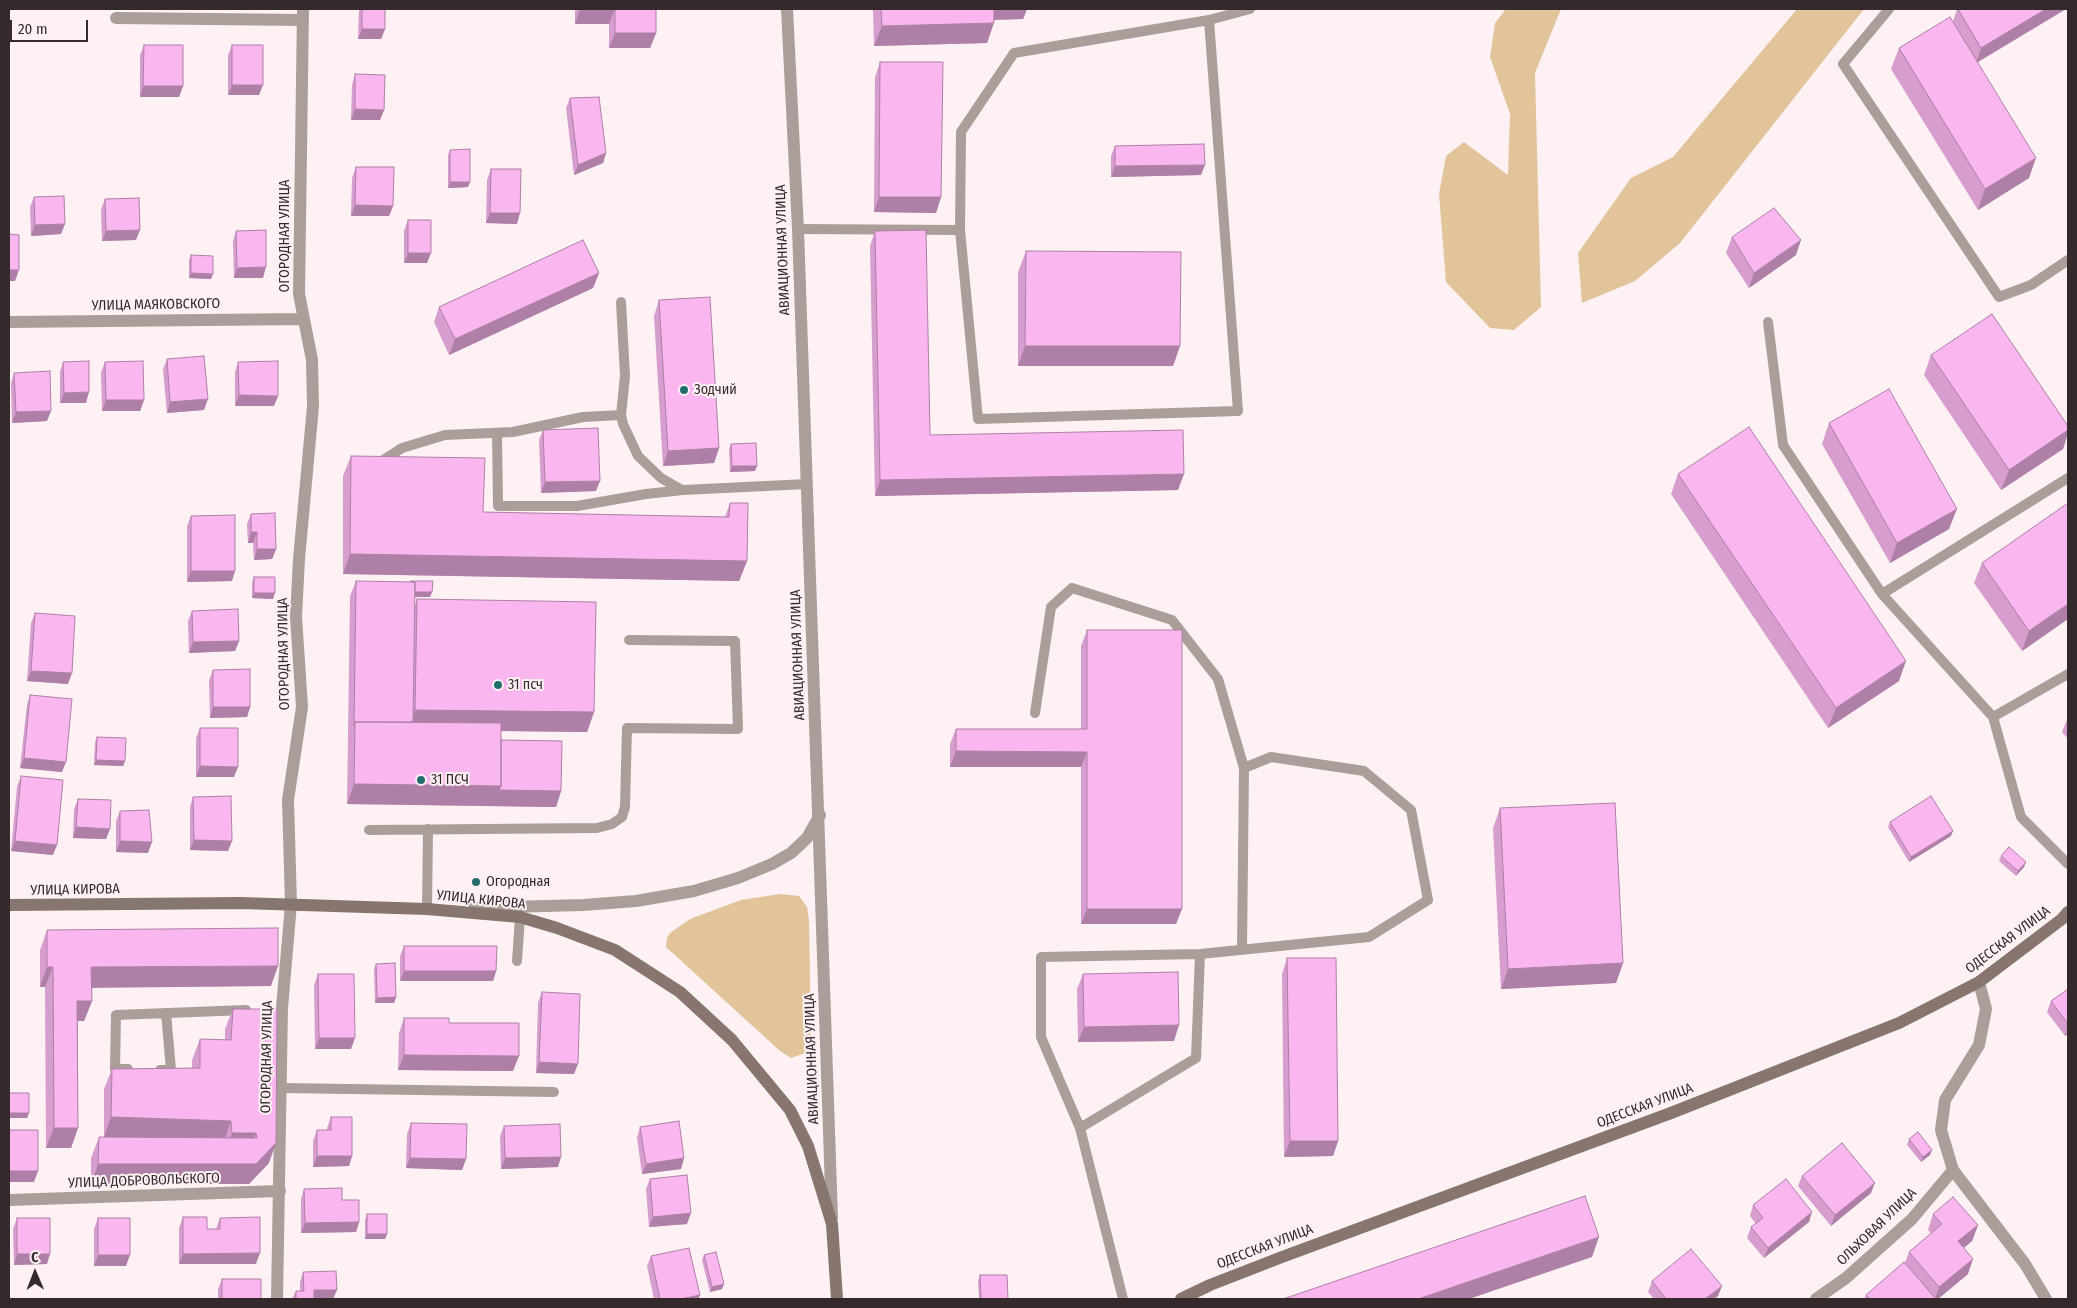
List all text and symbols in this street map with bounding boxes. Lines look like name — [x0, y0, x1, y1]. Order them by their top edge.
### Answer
scale bar — [12, 10, 90, 42]
text: 20 m — [18, 20, 48, 38]
street label: ОГОРОДНАЯ УЛИЦА — [277, 180, 293, 292]
street label: АВИАЦИОННАЯ УЛИЦА — [772, 184, 794, 316]
street label: УЛИЦА МАЯКОВСКОГО — [92, 295, 220, 315]
place label: Зодчий — [694, 382, 737, 398]
marker: Зодчий — [678, 384, 690, 396]
street label: АВИАЦИОННАЯ УЛИЦА — [787, 589, 809, 721]
street label: ОГОРОДНАЯ УЛИЦА — [275, 597, 293, 711]
place label: 31 псч — [508, 677, 543, 693]
marker: 31 псч — [492, 679, 504, 691]
place label: 31 ПСЧ — [431, 772, 469, 788]
marker: 31 ПСЧ — [415, 774, 427, 786]
place label: Огородная — [486, 874, 550, 890]
marker: Огородная — [470, 876, 482, 888]
street label: УЛИЦА КИРОВА — [30, 881, 120, 899]
street label: УЛИЦА КИРОВА — [436, 887, 526, 913]
street label: ОДЕССКАЯ УЛИЦА — [1962, 903, 2054, 977]
street label: АВИАЦИОННАЯ УЛИЦА — [801, 993, 823, 1125]
street label: ОГОРОДНАЯ УЛИЦА — [258, 1000, 276, 1114]
street label: ОДЕССКАЯ УЛИЦА — [1595, 1080, 1695, 1132]
street label: УЛИЦА ДОБРОВОЛЬСКОГО — [68, 1170, 220, 1192]
street label: ОЛЬХОВАЯ УЛИЦА — [1834, 1185, 1920, 1269]
street label: ОДЕССКАЯ УЛИЦА — [1215, 1221, 1315, 1273]
north arrow — [10, 1248, 60, 1298]
text: С — [31, 1249, 39, 1266]

